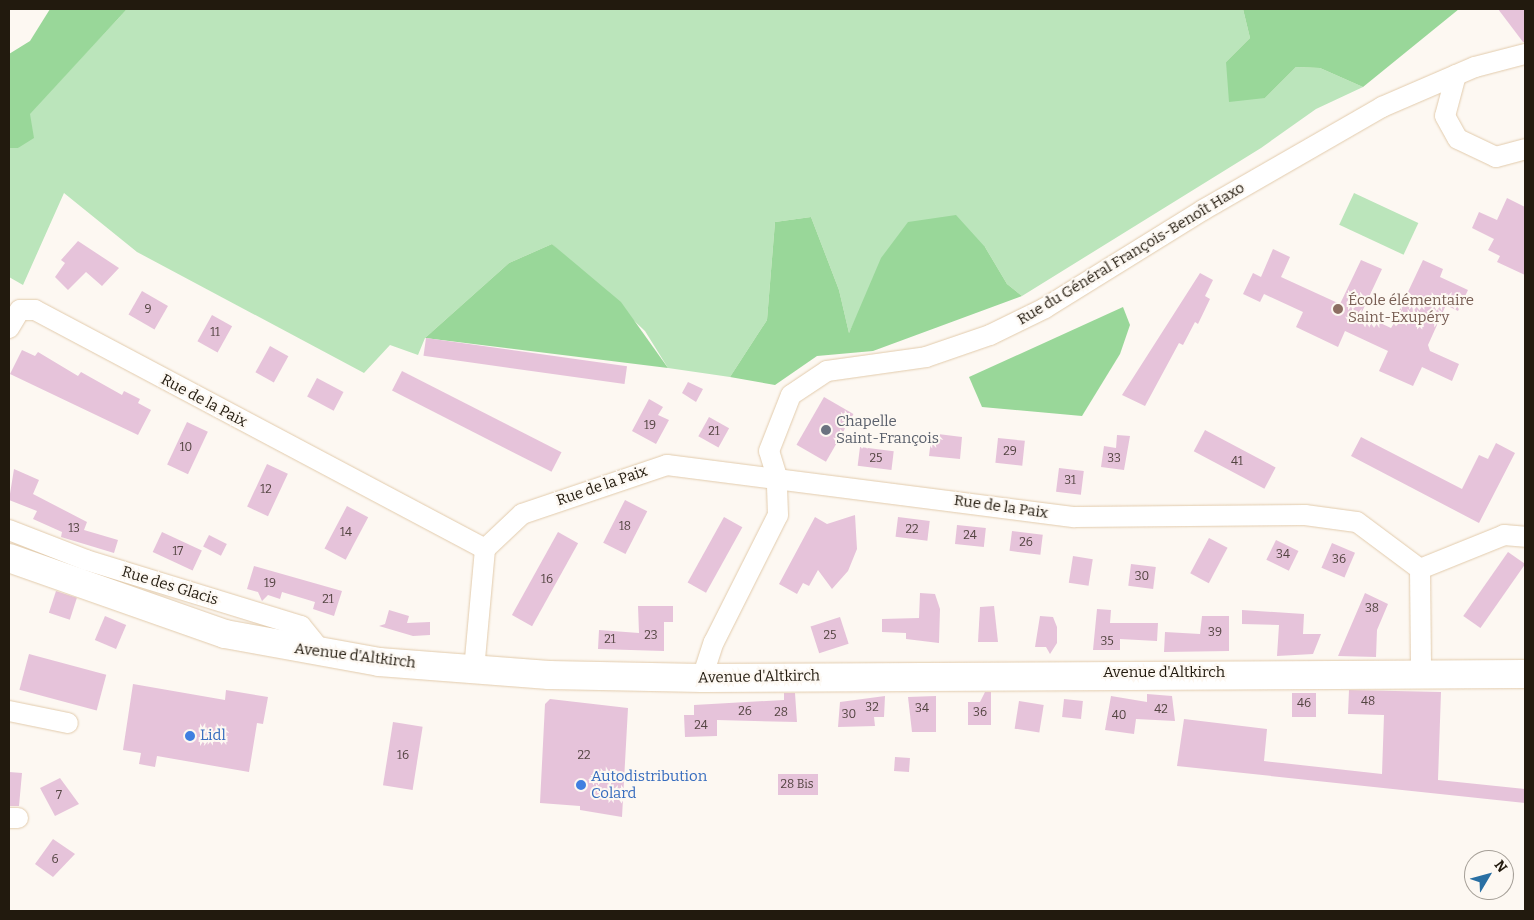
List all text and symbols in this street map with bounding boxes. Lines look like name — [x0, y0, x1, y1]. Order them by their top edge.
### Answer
street label: Rue du Général François-Benoît Haxo — [1014, 179, 1248, 329]
place label: École élémentaire Saint-Exupéry — [1348, 291, 1474, 326]
house number: 9 — [144, 303, 152, 317]
marker: École élémentaire Saint-Exupéry — [1332, 303, 1344, 315]
house number: 11 — [210, 326, 220, 340]
street label: Rue de la Paix — [158, 371, 250, 431]
place label: Chapelle Saint-François — [836, 412, 939, 447]
house number: 19 — [644, 419, 656, 433]
marker: Chapelle Saint-François — [820, 424, 832, 436]
house number: 21 — [708, 425, 720, 439]
house number: 10 — [180, 441, 192, 455]
house number: 29 — [1003, 445, 1017, 459]
house number: 25 — [870, 452, 882, 466]
house number: 33 — [1107, 452, 1121, 466]
house number: 41 — [1231, 455, 1243, 469]
street label: Rue de la Paix — [554, 462, 650, 510]
house number: 31 — [1064, 474, 1076, 488]
house number: 12 — [260, 483, 272, 497]
street label: Rue de la Paix — [953, 491, 1049, 523]
house number: 18 — [619, 520, 631, 534]
house number: 13 — [68, 522, 80, 536]
house number: 22 — [905, 523, 919, 537]
house number: 14 — [340, 526, 352, 540]
house number: 24 — [963, 529, 977, 543]
house number: 26 — [1019, 536, 1033, 550]
house number: 17 — [173, 545, 183, 559]
house number: 34 — [1276, 548, 1290, 562]
house number: 36 — [1332, 553, 1346, 567]
street label: Rue des Glacis — [120, 563, 220, 609]
house number: 30 — [1135, 570, 1149, 584]
house number: 16 — [541, 573, 553, 587]
house number: 19 — [264, 577, 276, 591]
house number: 21 — [322, 593, 334, 607]
house number: 38 — [1365, 602, 1379, 616]
house number: 39 — [1208, 626, 1222, 640]
house number: 23 — [644, 629, 658, 643]
house number: 25 — [824, 629, 836, 643]
house number: 21 — [604, 633, 616, 647]
house number: 35 — [1100, 635, 1114, 649]
street label: Avenue d'Altkirch — [293, 640, 417, 672]
street label: Avenue d'Altkirch — [1103, 664, 1225, 682]
street label: Avenue d'Altkirch — [698, 667, 820, 687]
house number: 48 — [1361, 695, 1375, 709]
house number: 46 — [1297, 697, 1311, 711]
house number: 32 — [865, 701, 879, 715]
house number: 34 — [915, 702, 929, 716]
house number: 42 — [1154, 703, 1168, 717]
house number: 26 — [738, 705, 752, 719]
house number: 28 — [774, 706, 788, 720]
house number: 36 — [973, 706, 987, 720]
house number: 30 — [842, 708, 856, 722]
house number: 40 — [1112, 709, 1126, 723]
house number: 24 — [694, 719, 708, 733]
place label: Lidl — [200, 727, 226, 745]
marker: Lidl — [184, 730, 196, 742]
house number: 16 — [397, 749, 409, 763]
house number: 22 — [577, 749, 591, 763]
place label: Autodistribution Colard — [591, 767, 707, 802]
house number: 28 Bis — [781, 778, 813, 792]
marker: Autodistribution Colard — [575, 779, 587, 791]
house number: 7 — [56, 789, 62, 803]
north arrow — [1464, 850, 1514, 900]
house number: 6 — [51, 853, 59, 867]
text: N — [1491, 857, 1511, 876]

